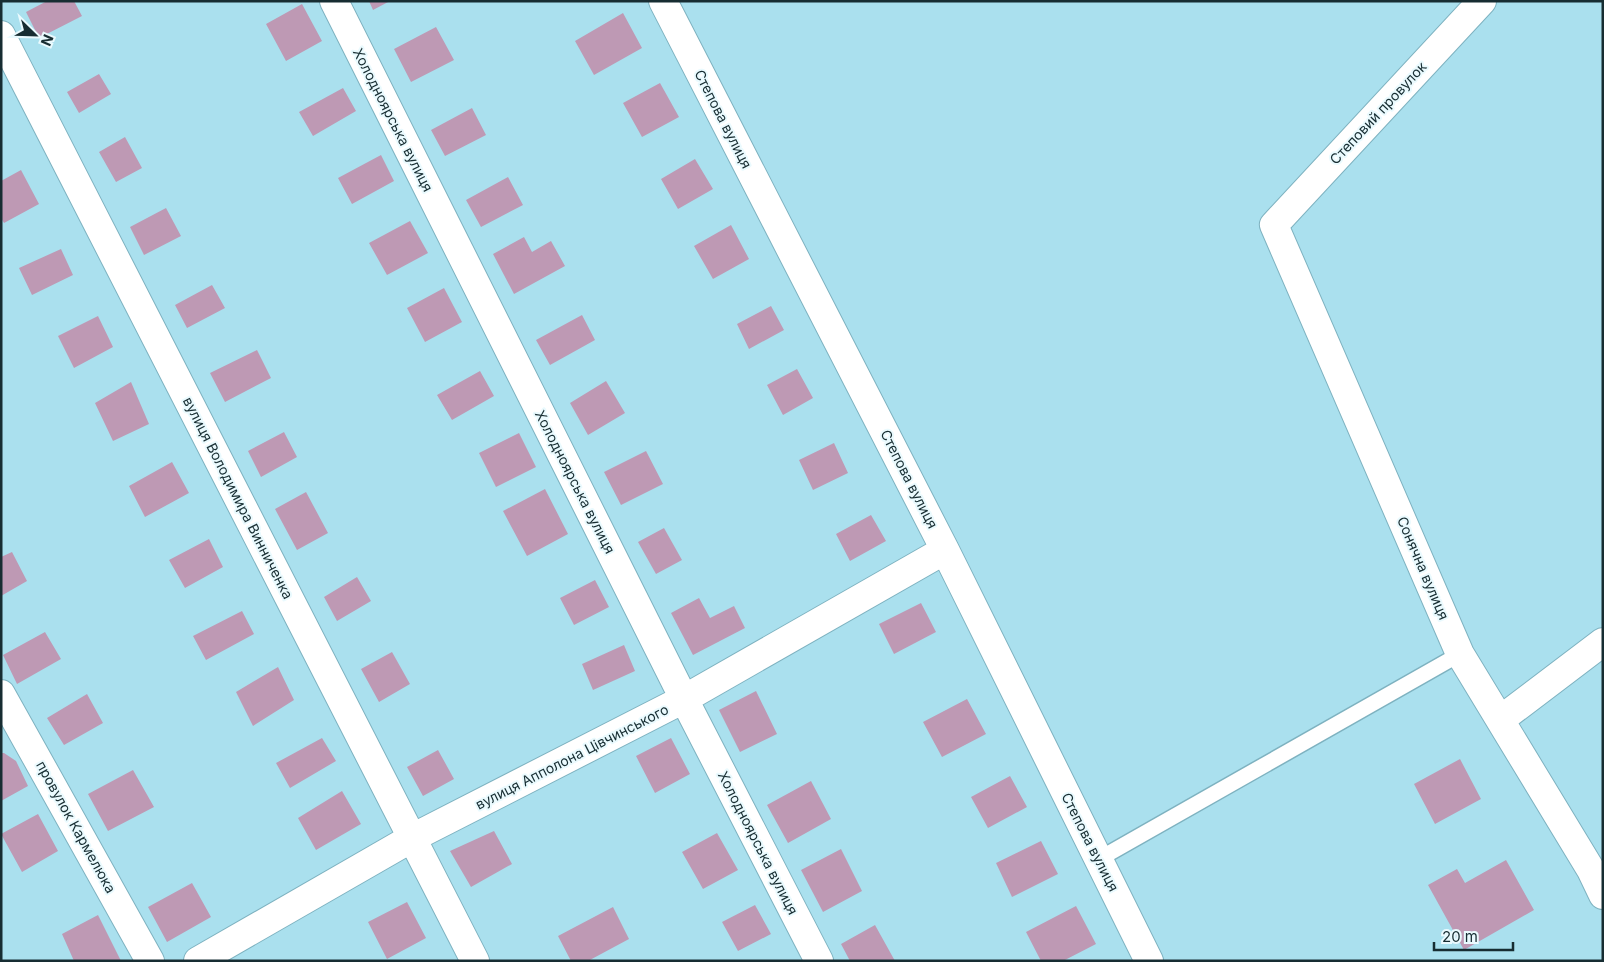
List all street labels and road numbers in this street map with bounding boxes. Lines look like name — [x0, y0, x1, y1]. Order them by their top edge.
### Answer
street label: Холодноярська вулиця — [350, 45, 437, 194]
street label: Степовий провулок — [1326, 58, 1430, 167]
street label: Степова вулиця — [691, 67, 756, 171]
street label: вулиця Володимира Винниченка — [180, 394, 297, 602]
street label: Холодноярська вулиця — [532, 407, 619, 556]
street label: Степова вулиця — [877, 427, 942, 531]
street label: Сонячна вулиця — [1394, 514, 1453, 622]
street label: вулиця Апполона Цівчинського — [472, 700, 671, 813]
street label: провулок Кармелюка — [33, 758, 120, 896]
street label: Холодноярська вулиця — [715, 768, 802, 917]
street label: Степова вулиця — [1058, 790, 1123, 894]

